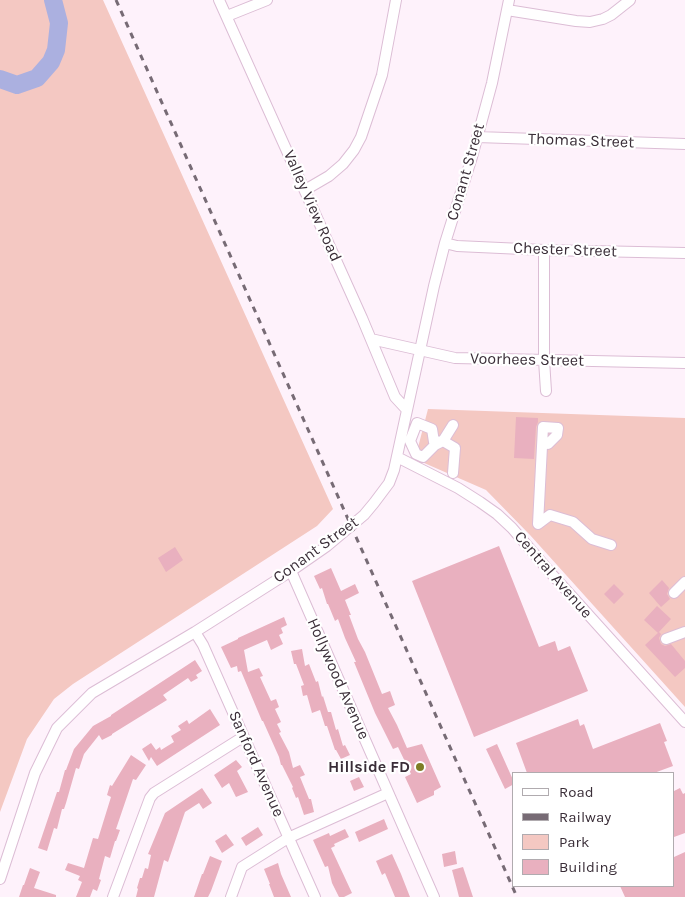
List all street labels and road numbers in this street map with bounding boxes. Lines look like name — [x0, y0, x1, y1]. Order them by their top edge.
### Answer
street label: Conant Street — [443, 121, 489, 223]
street label: Thomas Street — [528, 130, 634, 152]
street label: Valley View Road — [279, 147, 345, 265]
street label: Chester Street — [513, 239, 617, 261]
street label: Voorhees Street — [470, 349, 584, 371]
street label: Conant Street — [270, 513, 362, 587]
street label: Central Avenue — [510, 527, 596, 623]
street label: Hollywood Avenue — [303, 615, 373, 743]
street label: Sanford Avenue — [224, 708, 288, 820]

